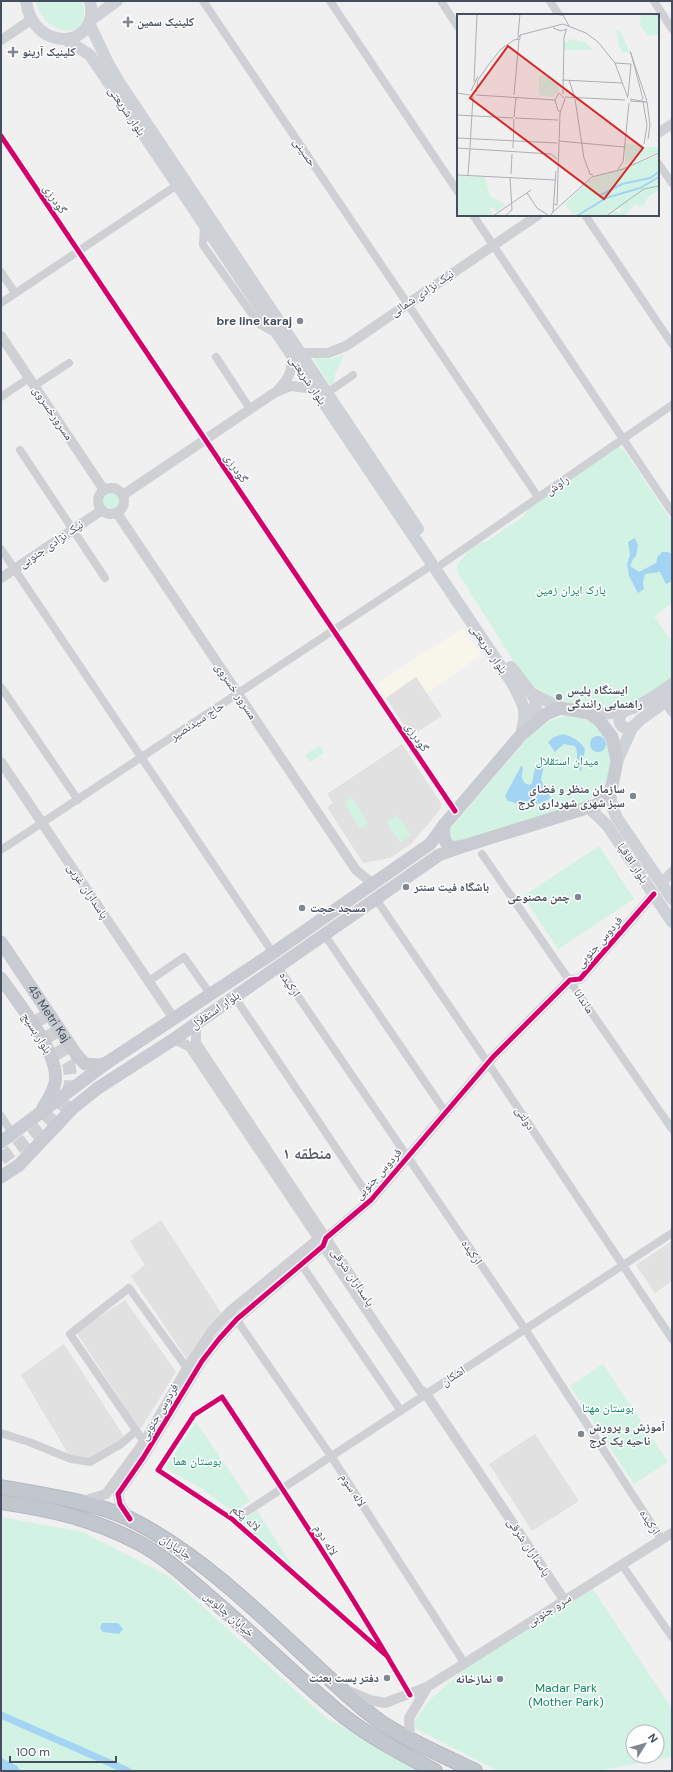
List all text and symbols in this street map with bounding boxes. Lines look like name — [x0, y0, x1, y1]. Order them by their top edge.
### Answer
place label: کلینیک سمین — [137, 14, 195, 30]
inset map — [457, 14, 659, 216]
marker: کلینیک سمین — [122, 16, 134, 28]
place label: کلینیک آرینو — [22, 44, 77, 60]
marker: کلینیک آرینو — [7, 46, 19, 58]
street label: بلوار شریعتی — [104, 83, 150, 139]
street label: حسینی — [290, 134, 321, 170]
street label: گودرزی — [39, 181, 71, 217]
street label: نیک نژادی شمالی — [387, 266, 457, 320]
place label: bre line karaj — [216, 313, 292, 329]
marker: bre line karaj — [295, 316, 305, 326]
street label: بلوار شریعتی — [285, 352, 331, 408]
street label: مسرورخسروی — [29, 383, 77, 443]
street label: گودرزی — [220, 450, 252, 486]
street label: راوش — [542, 471, 572, 499]
street label: نیک نژادی جنوبی — [15, 516, 87, 572]
park label: پارک ایران زمین — [536, 582, 606, 598]
street label: بلوار شریعتی — [466, 621, 512, 677]
street label: مسرور خسروی — [211, 660, 261, 722]
place label: ایستگاه پلیس راهنمایی رانندگی — [567, 682, 643, 712]
marker: ایستگاه پلیس راهنمایی رانندگی — [554, 692, 564, 702]
street label: حاج سیدنصیر — [166, 697, 227, 745]
street label: گودرزی — [401, 719, 433, 755]
park label: میدان استقلال — [536, 753, 598, 769]
place label: سازمان منظر و فضای سبز شهری شهرداری کرج — [518, 781, 625, 811]
marker: سازمان منظر و فضای سبز شهری شهرداری کرج — [628, 791, 638, 801]
street label: بلوار اقاقیا — [614, 840, 652, 886]
street label: پاسداران غربی — [64, 860, 113, 922]
place label: باشگاه فیت سنتر — [413, 879, 489, 895]
marker: باشگاه فیت سنتر — [401, 882, 411, 892]
place label: چمن مصنوعی — [508, 889, 570, 905]
marker: چمن مصنوعی — [573, 892, 583, 902]
place label: مسجد حجت — [310, 900, 366, 916]
marker: مسجد حجت — [297, 903, 307, 913]
street label: فردوس جنوبی — [572, 913, 626, 971]
street label: ارکیده — [276, 968, 304, 1000]
street label: 45 Metri Kaj — [24, 982, 74, 1045]
street label: ماندانا — [570, 985, 598, 1017]
street label: بلوار استقلال — [187, 987, 243, 1033]
street label: بلوار بسیج — [18, 1009, 56, 1057]
street label: دولتی — [511, 1103, 539, 1133]
district label: منطقه ۱ — [282, 1143, 332, 1164]
street label: فردوس جنوبی — [351, 1145, 405, 1203]
street label: ارکیده — [458, 1236, 486, 1268]
street label: پاسداران شرقی — [328, 1245, 379, 1310]
street label: اشکان — [438, 1362, 469, 1390]
street label: فردوس جنوبی — [136, 1380, 182, 1444]
park label: بوستان مهتا — [582, 1400, 634, 1416]
place label: آموزش و پرورش ناحیه یک کرج — [589, 1419, 666, 1449]
marker: آموزش و پرورش ناحیه یک کرج — [576, 1429, 586, 1439]
park label: بوستان هما — [173, 1453, 221, 1469]
street label: لاله سوم — [336, 1470, 370, 1510]
street label: لاله یکم — [228, 1501, 264, 1535]
street label: ارکیده — [636, 1506, 664, 1538]
street label: پاسداران شرقی — [504, 1515, 555, 1580]
street label: لاله دوم — [310, 1521, 342, 1559]
street label: جانبازان — [157, 1531, 195, 1564]
street label: خیابان چالوس — [200, 1587, 258, 1641]
street label: سرو جنوبی — [524, 1590, 574, 1630]
place label: دفتر پست بعثت — [309, 1670, 379, 1686]
place label: نمازخانه — [456, 1671, 492, 1687]
marker: دفتر پست بعثت — [382, 1673, 392, 1683]
marker: نمازخانه — [495, 1674, 505, 1684]
park label: Madar Park (Mother Park) — [528, 1680, 604, 1710]
north arrow — [625, 1724, 665, 1764]
text: N — [645, 1731, 661, 1745]
scale bar — [10, 1738, 116, 1764]
text: 100 m — [16, 1744, 50, 1760]

